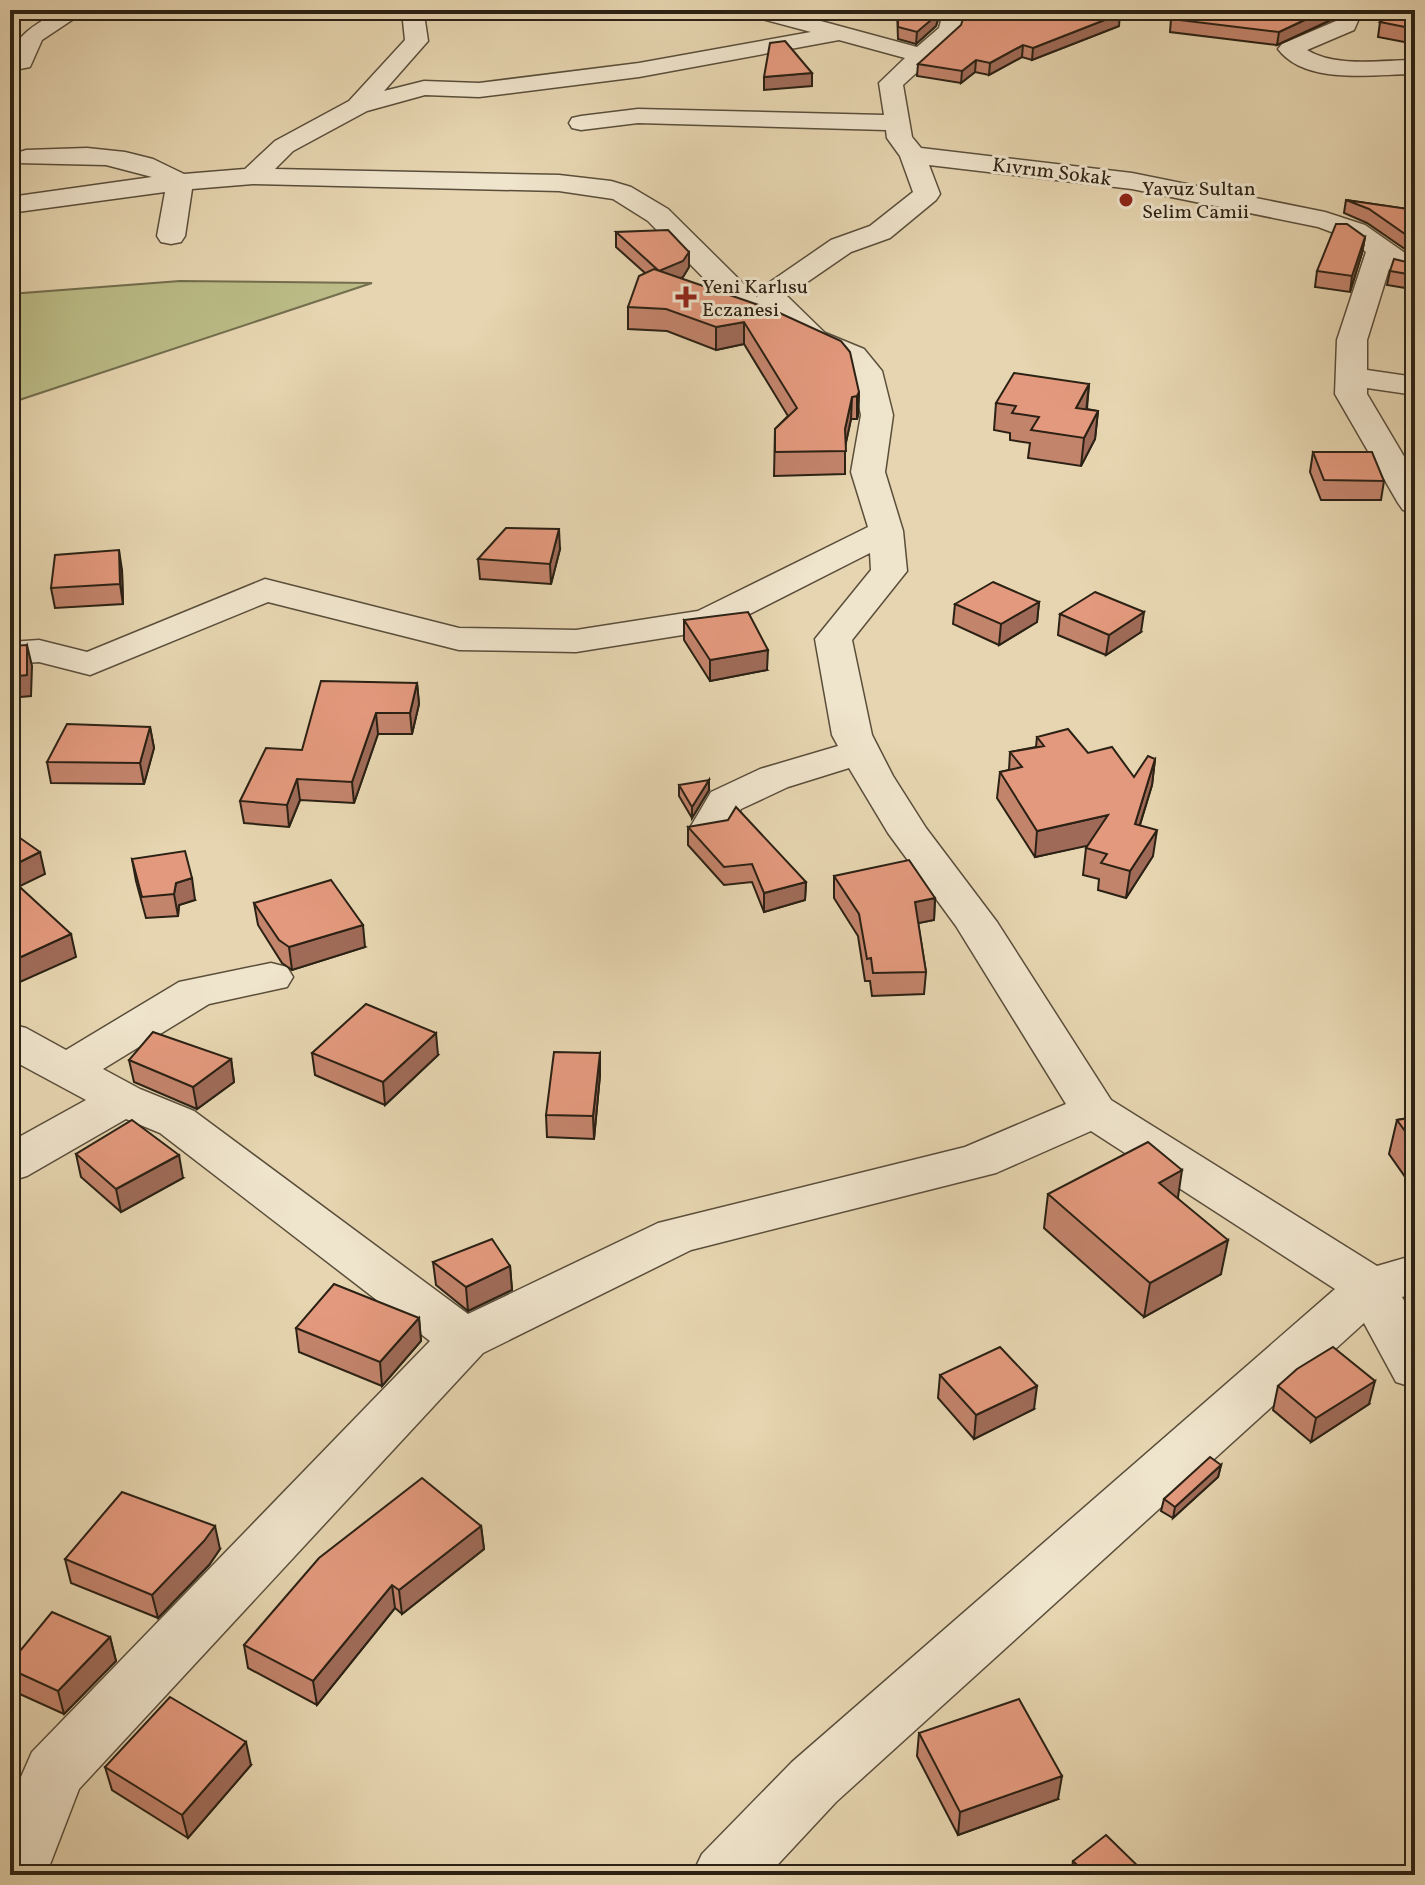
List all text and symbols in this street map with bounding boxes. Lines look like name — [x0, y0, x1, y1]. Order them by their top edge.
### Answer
street label: Kıvrım Sokak — [991, 152, 1113, 194]
place label: Yavuz Sultan Selim Camii — [1142, 176, 1256, 227]
marker: Yavuz Sultan Selim Camii — [1117, 191, 1135, 209]
place label: Yeni Karlısu Eczanesi — [702, 274, 808, 325]
marker: Yeni Karlısu Eczanesi — [677, 288, 695, 306]

